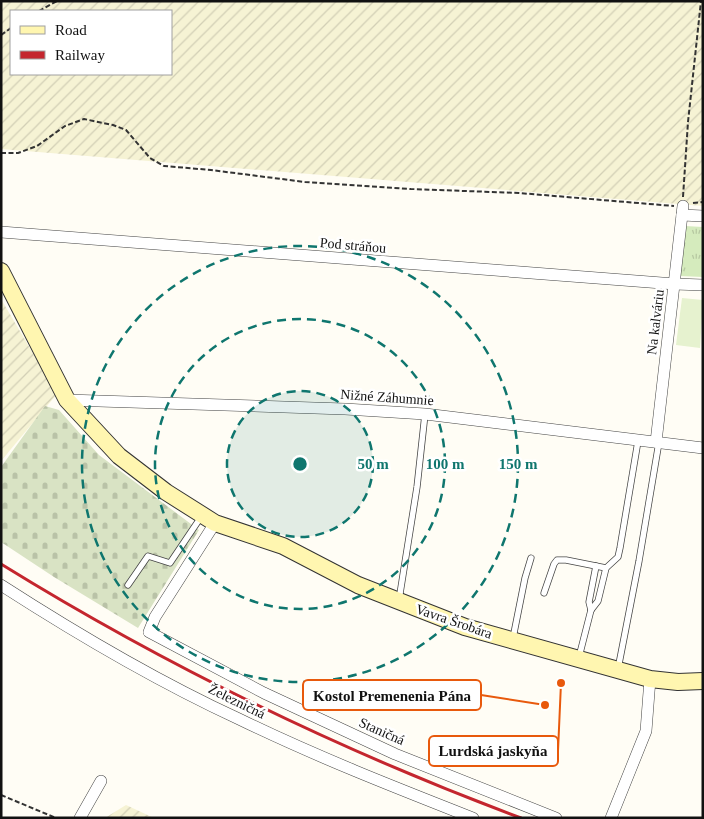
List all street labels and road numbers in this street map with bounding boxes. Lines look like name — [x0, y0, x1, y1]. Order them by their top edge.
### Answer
street label: Pod stráňou — [319, 235, 387, 256]
street label: Na kalváriu — [644, 289, 667, 356]
street label: Nižné Záhumnie — [340, 387, 434, 408]
street label: Vavra Šrobára — [414, 600, 495, 642]
street label: Železničná — [206, 680, 269, 722]
street label: Staničná — [357, 715, 408, 748]

